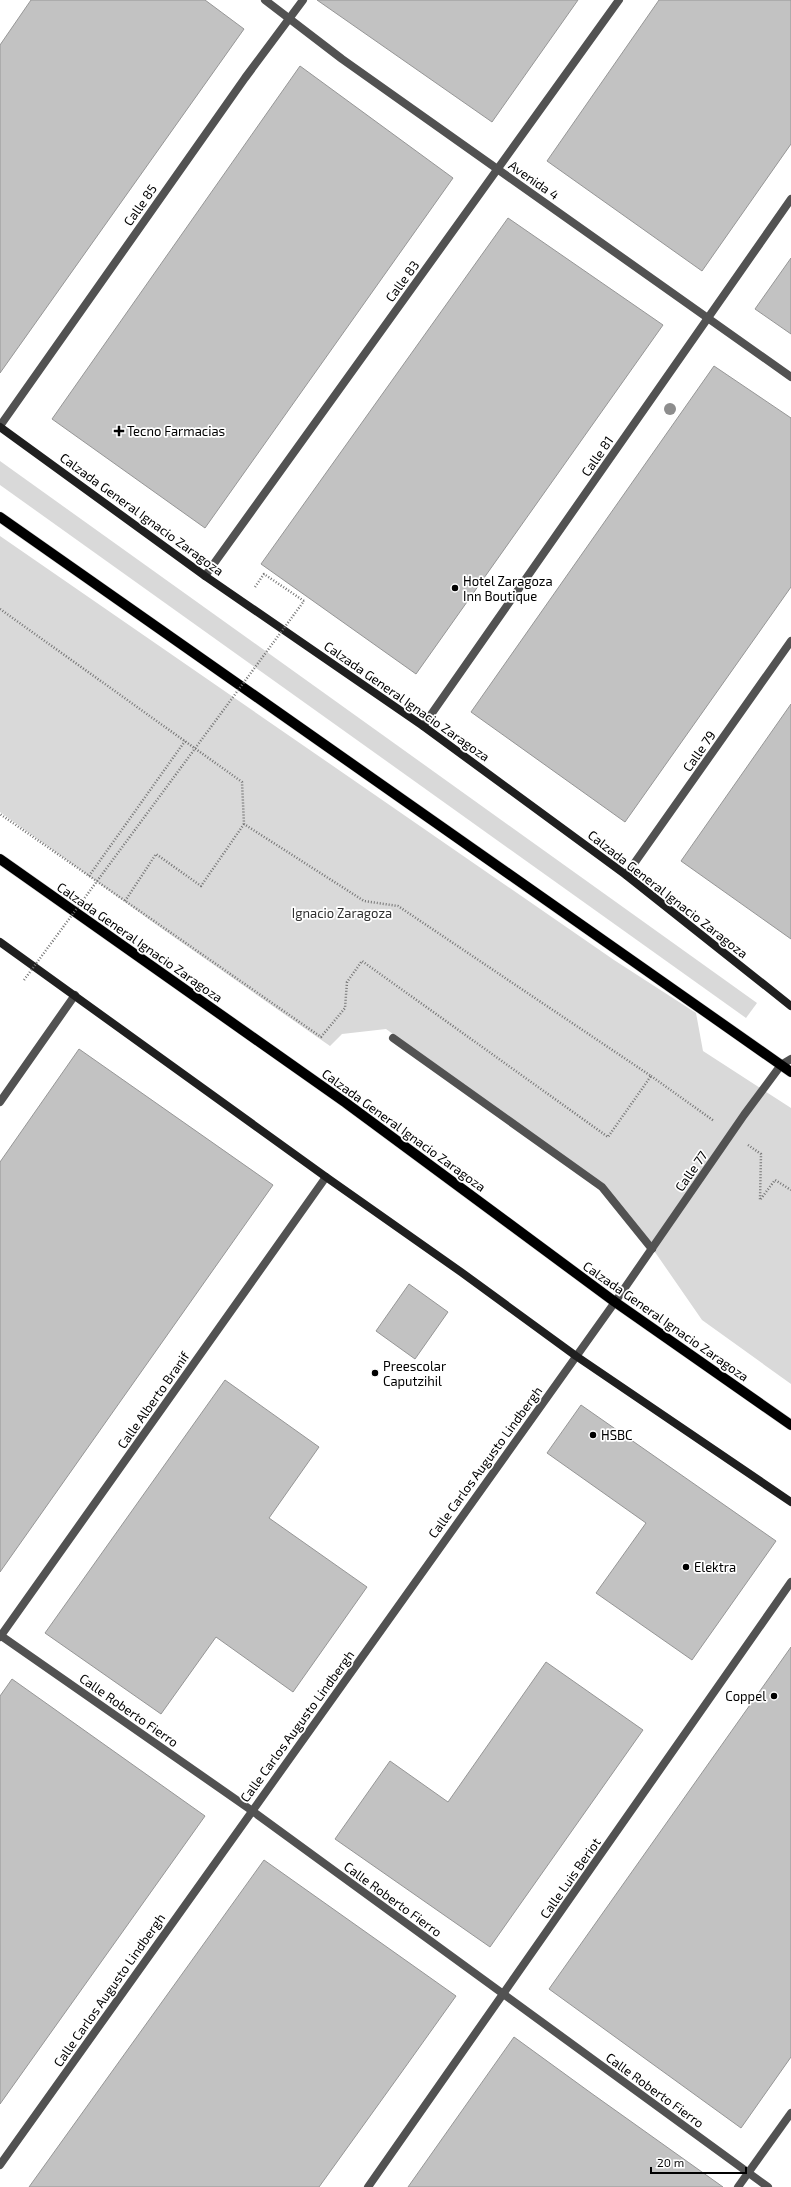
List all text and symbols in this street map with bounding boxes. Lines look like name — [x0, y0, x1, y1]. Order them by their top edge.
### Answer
street label: Avenida 4 — [506, 157, 562, 203]
street label: Calle 85 — [120, 181, 160, 229]
street label: Calle 83 — [382, 257, 422, 305]
place label: Tecno Farmacias — [127, 423, 225, 439]
marker: Tecno Farmacias — [114, 426, 124, 436]
street label: Calle 81 — [577, 433, 617, 479]
street label: Calzada General Ignacio Zaragoza — [57, 449, 227, 579]
place label: Hotel Zaragoza Inn Boutique — [463, 573, 553, 604]
marker: Hotel Zaragoza Inn Boutique — [450, 583, 460, 593]
street label: Calzada General Ignacio Zaragoza — [321, 638, 493, 764]
street label: Calle 79 — [679, 727, 719, 775]
street label: Calzada General Ignacio Zaragoza — [585, 827, 751, 961]
street label: Calzada General Ignacio Zaragoza — [54, 879, 226, 1005]
park label: Ignacio Zaragoza — [292, 905, 392, 921]
street label: Calzada General Ignacio Zaragoza — [319, 1065, 489, 1195]
street label: Calle 77 — [671, 1148, 711, 1194]
street label: Calzada General Ignacio Zaragoza — [580, 1258, 752, 1384]
street label: Calle Alberto Branif — [114, 1348, 193, 1452]
place label: Preescolar Caputzihil — [383, 1358, 446, 1389]
marker: Preescolar Caputzihil — [370, 1368, 380, 1378]
street label: Calle Carlos Augusto Lindbergh — [425, 1383, 545, 1541]
place label: HSBC — [601, 1427, 632, 1443]
marker: HSBC — [588, 1430, 598, 1440]
place label: Elektra — [694, 1559, 736, 1575]
marker: Elektra — [681, 1562, 691, 1572]
street label: Calle Carlos Augusto Lindbergh — [237, 1647, 357, 1805]
street label: Calle Roberto Fierro — [76, 1670, 182, 1750]
place label: Coppel — [725, 1688, 766, 1704]
marker: Coppel — [769, 1691, 779, 1701]
street label: Calle Luis Beriot — [536, 1835, 604, 1921]
street label: Calle Roberto Fierro — [341, 1858, 445, 1940]
street label: Calle Carlos Augusto Lindbergh — [50, 1910, 168, 2070]
street label: Calle Roberto Fierro — [603, 2049, 707, 2131]
scale bar — [651, 2149, 746, 2175]
text: 20 m — [657, 2155, 684, 2169]

